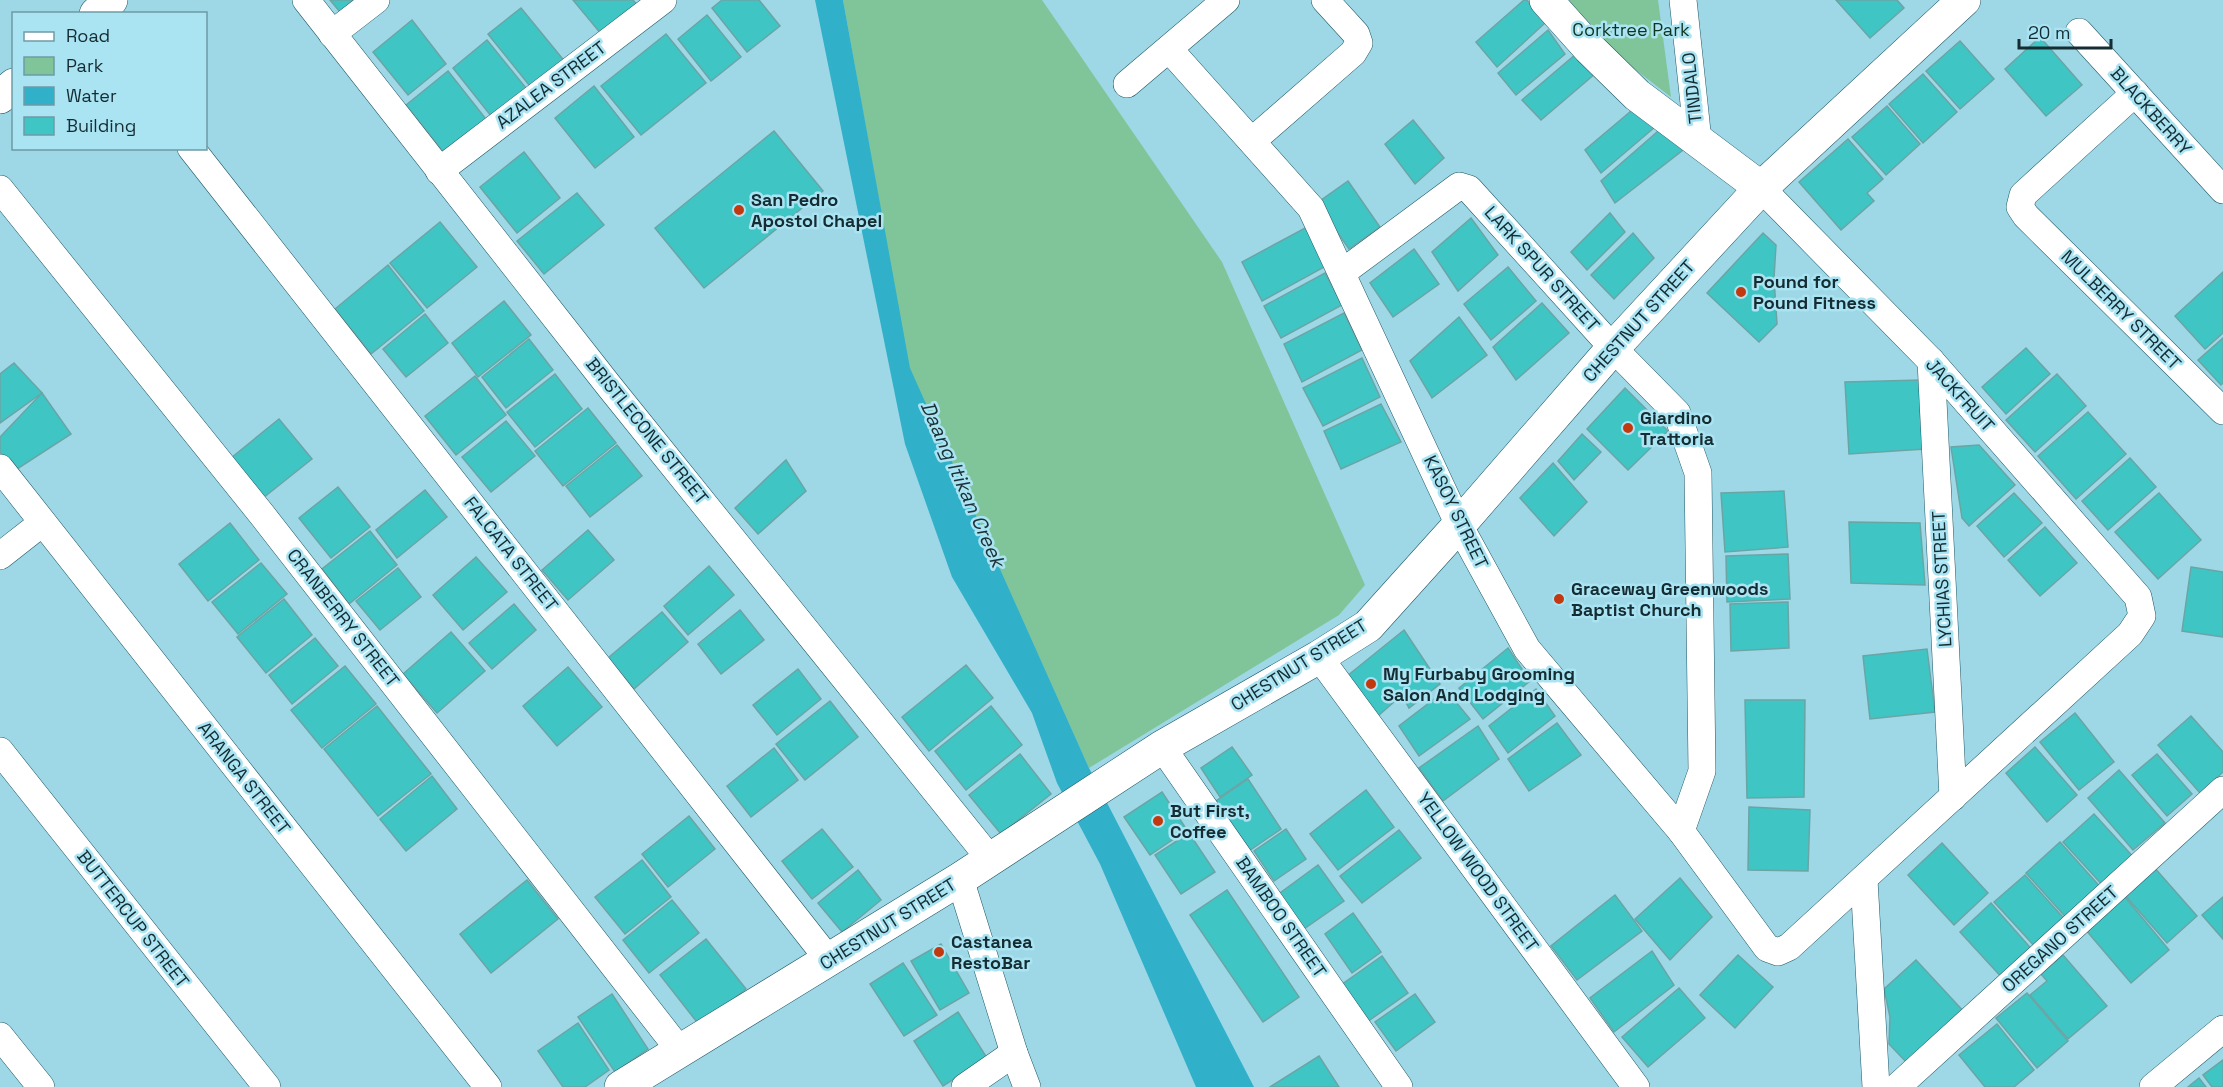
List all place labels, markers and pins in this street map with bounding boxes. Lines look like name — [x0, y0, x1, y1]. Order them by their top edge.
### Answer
place label: San Pedro Apostol Chapel — [751, 188, 882, 232]
marker: San Pedro Apostol Chapel — [732, 203, 746, 217]
place label: Pound for Pound Fitness — [1753, 270, 1876, 314]
marker: Pound for Pound Fitness — [1734, 285, 1748, 299]
place label: Giardino Trattoria — [1640, 406, 1715, 450]
marker: Giardino Trattoria — [1621, 421, 1635, 435]
place label: Graceway Greenwoods Baptist Church — [1571, 577, 1768, 621]
marker: Graceway Greenwoods Baptist Church — [1552, 592, 1566, 606]
place label: My Furbaby Grooming Salon And Lodging — [1383, 662, 1575, 706]
marker: My Furbaby Grooming Salon And Lodging — [1364, 677, 1378, 691]
place label: But First, Coffee — [1170, 799, 1250, 843]
marker: But First, Coffee — [1151, 814, 1165, 828]
place label: Castanea RestoBar — [951, 930, 1033, 974]
marker: Castanea RestoBar — [932, 945, 946, 959]

